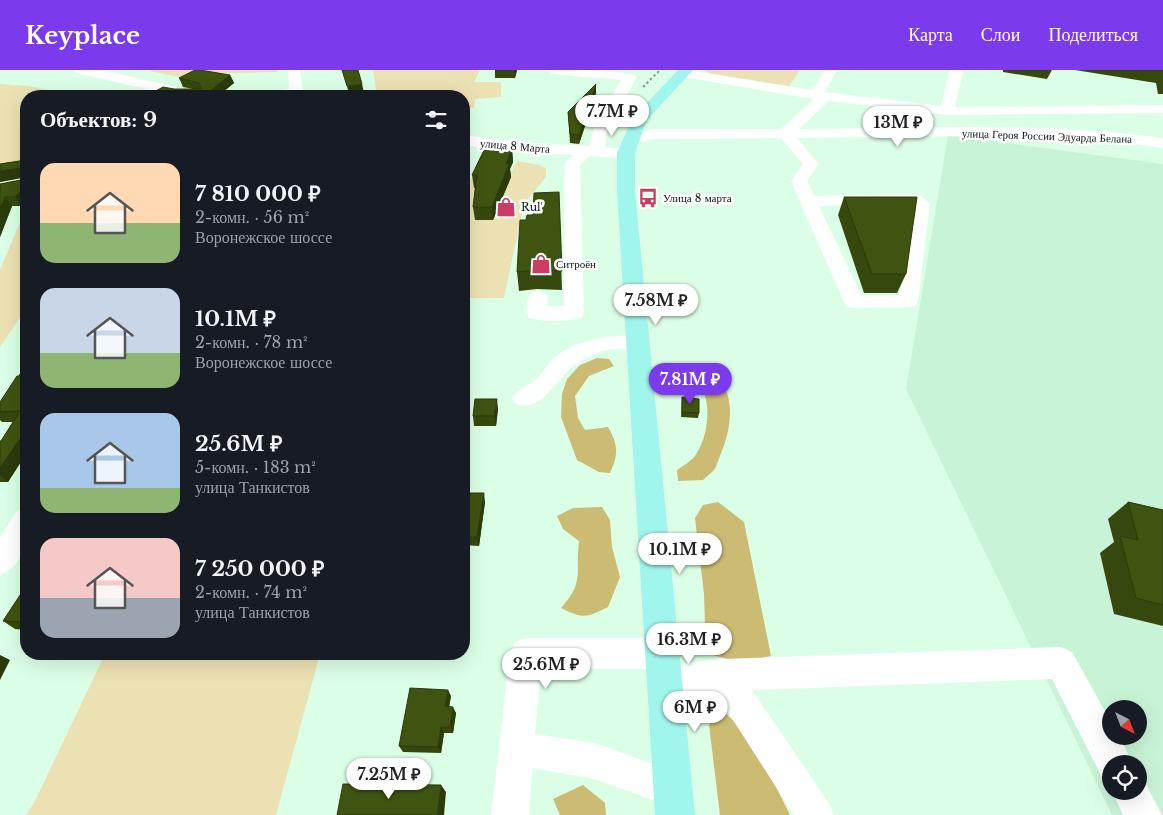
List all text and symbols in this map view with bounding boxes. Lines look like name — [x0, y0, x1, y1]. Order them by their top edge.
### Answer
text: Keyplace — [25, 21, 140, 50]
text: Карта — [908, 24, 953, 46]
text: Слои — [981, 24, 1020, 46]
text: Поделиться — [1048, 24, 1138, 46]
pin: 7.7M ₽ — [571, 94, 653, 137]
text: 7.7M ₽ — [586, 101, 638, 121]
icon: filters — [422, 106, 450, 134]
pin: 13M ₽ — [863, 106, 933, 148]
text: Объектов: 9 — [40, 107, 157, 133]
text: 13M ₽ — [873, 112, 923, 132]
street label: улица Героя России Эдуарда Белана — [962, 126, 1132, 146]
street label: улица 8 Марта — [480, 136, 551, 156]
text: 7 810 000 ₽ — [195, 181, 321, 207]
icon: home — [80, 183, 140, 243]
bus stop icon: Улица 8 марта — [637, 187, 659, 209]
place label: Улица 8 марта — [663, 191, 732, 205]
shop icon: Rul' — [495, 196, 517, 218]
place label: Rul' — [521, 200, 543, 214]
text: 2-комн. · 56 m² — [195, 207, 309, 227]
text: Воронежское шоссе — [195, 227, 332, 247]
shop icon: Ситроён — [530, 253, 552, 275]
place label: Ситроён — [556, 257, 596, 271]
pin: 7.58M ₽ — [610, 284, 702, 326]
text: 7.58M ₽ — [624, 290, 688, 310]
text: 10.1M ₽ — [195, 306, 276, 332]
icon: home — [80, 308, 140, 368]
text: 2-комн. · 78 m² — [195, 332, 308, 352]
text: Воронежское шоссе — [195, 352, 332, 372]
pin: 7.81M ₽ — [644, 362, 736, 405]
text: 7.81M ₽ — [660, 369, 720, 389]
text: 25.6M ₽ — [195, 431, 282, 457]
icon: home — [80, 433, 140, 493]
text: 5-комн. · 183 m² — [195, 457, 316, 477]
text: улица Танкистов — [195, 477, 310, 497]
pin: 10.1M ₽ — [634, 532, 726, 575]
text: 10.1M ₽ — [649, 539, 711, 559]
text: 7 250 000 ₽ — [195, 556, 324, 582]
icon: home — [80, 558, 140, 618]
text: 2-комн. · 74 m² — [195, 582, 307, 602]
text: улица Танкистов — [195, 602, 310, 622]
pin: 16.3M ₽ — [643, 622, 735, 665]
text: 16.3M ₽ — [657, 629, 721, 649]
pin: 25.6M ₽ — [500, 648, 592, 690]
text: 25.6M ₽ — [513, 654, 579, 674]
pin: 6M ₽ — [665, 690, 725, 733]
text: 6M ₽ — [674, 697, 716, 717]
north arrow — [1102, 700, 1148, 745]
map controls — [1102, 700, 1147, 800]
button: locate — [1102, 755, 1147, 800]
pin: 7.25M ₽ — [343, 758, 435, 800]
text: 7.25M ₽ — [357, 764, 421, 784]

